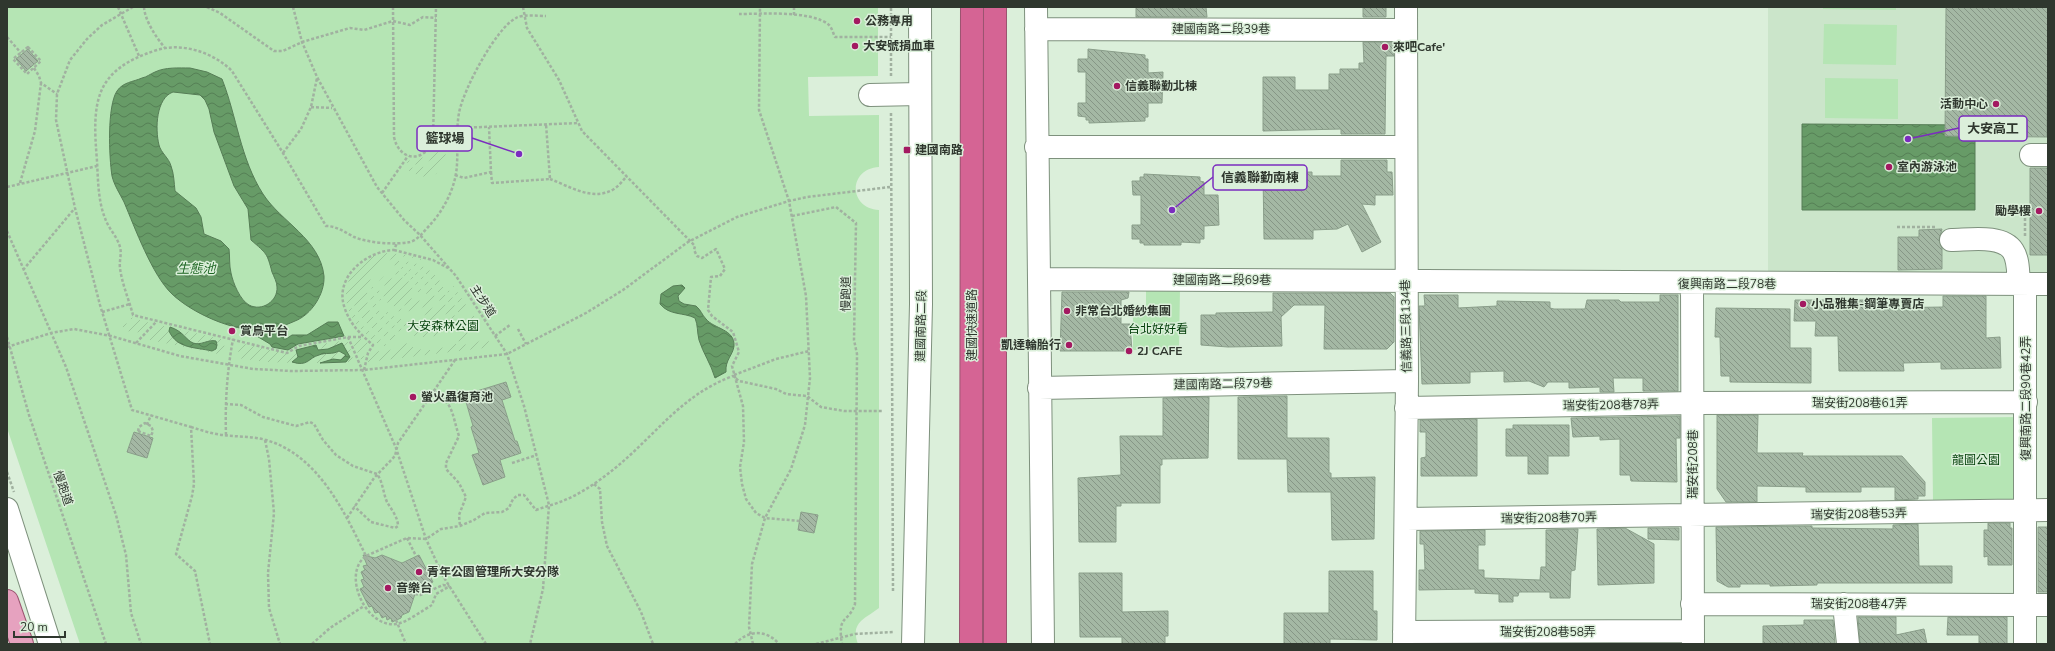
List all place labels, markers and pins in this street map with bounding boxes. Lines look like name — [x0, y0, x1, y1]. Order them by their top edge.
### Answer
place label: 公務專用 — [865, 13, 913, 29]
marker: 公務專用 — [852, 16, 862, 26]
place label: 大安號捐血車 — [863, 38, 935, 54]
place label: 來吧Cafe' — [1393, 39, 1445, 55]
marker: 大安號捐血車 — [850, 41, 860, 51]
marker: 來吧Cafe' — [1380, 42, 1390, 52]
place label: 信義聯勤北棟 — [1125, 78, 1197, 94]
marker: 信義聯勤北棟 — [1112, 81, 1122, 91]
place label: 活動中心 — [1940, 96, 1988, 112]
marker: 活動中心 — [1991, 99, 2001, 109]
callout: 大安高工 — [1959, 116, 2027, 141]
callout: 籃球場 — [417, 126, 472, 151]
place label: 建國南路 — [915, 142, 963, 158]
marker: 建國南路 — [902, 145, 912, 155]
place label: 室內游泳池 — [1897, 159, 1957, 175]
marker: 室內游泳池 — [1884, 162, 1894, 172]
callout: 信義聯勤南棟 — [1213, 165, 1307, 190]
place label: 勵學樓 — [1995, 203, 2031, 219]
marker: 勵學樓 — [2034, 206, 2044, 216]
place label: 小品雅集-鋼筆專賣店 — [1811, 296, 1924, 312]
marker: 小品雅集-鋼筆專賣店 — [1798, 299, 1808, 309]
place label: 非常台北婚紗集團 — [1075, 303, 1171, 319]
marker: 非常台北婚紗集團 — [1062, 306, 1072, 316]
place label: 賞鳥平台 — [240, 323, 288, 339]
marker: 賞鳥平台 — [227, 326, 237, 336]
place label: 凱達輪胎行 — [1001, 337, 1061, 353]
marker: 凱達輪胎行 — [1064, 340, 1074, 350]
place label: 2J CAFE — [1137, 343, 1183, 359]
marker: 2J CAFE — [1124, 346, 1134, 356]
place label: 螢火蟲復育池 — [421, 389, 493, 405]
marker: 螢火蟲復育池 — [408, 392, 418, 402]
place label: 青年公園管理所大安分隊 — [427, 564, 559, 580]
marker: 青年公園管理所大安分隊 — [414, 567, 424, 577]
place label: 音樂台 — [396, 580, 432, 596]
marker: 音樂台 — [383, 583, 393, 593]

